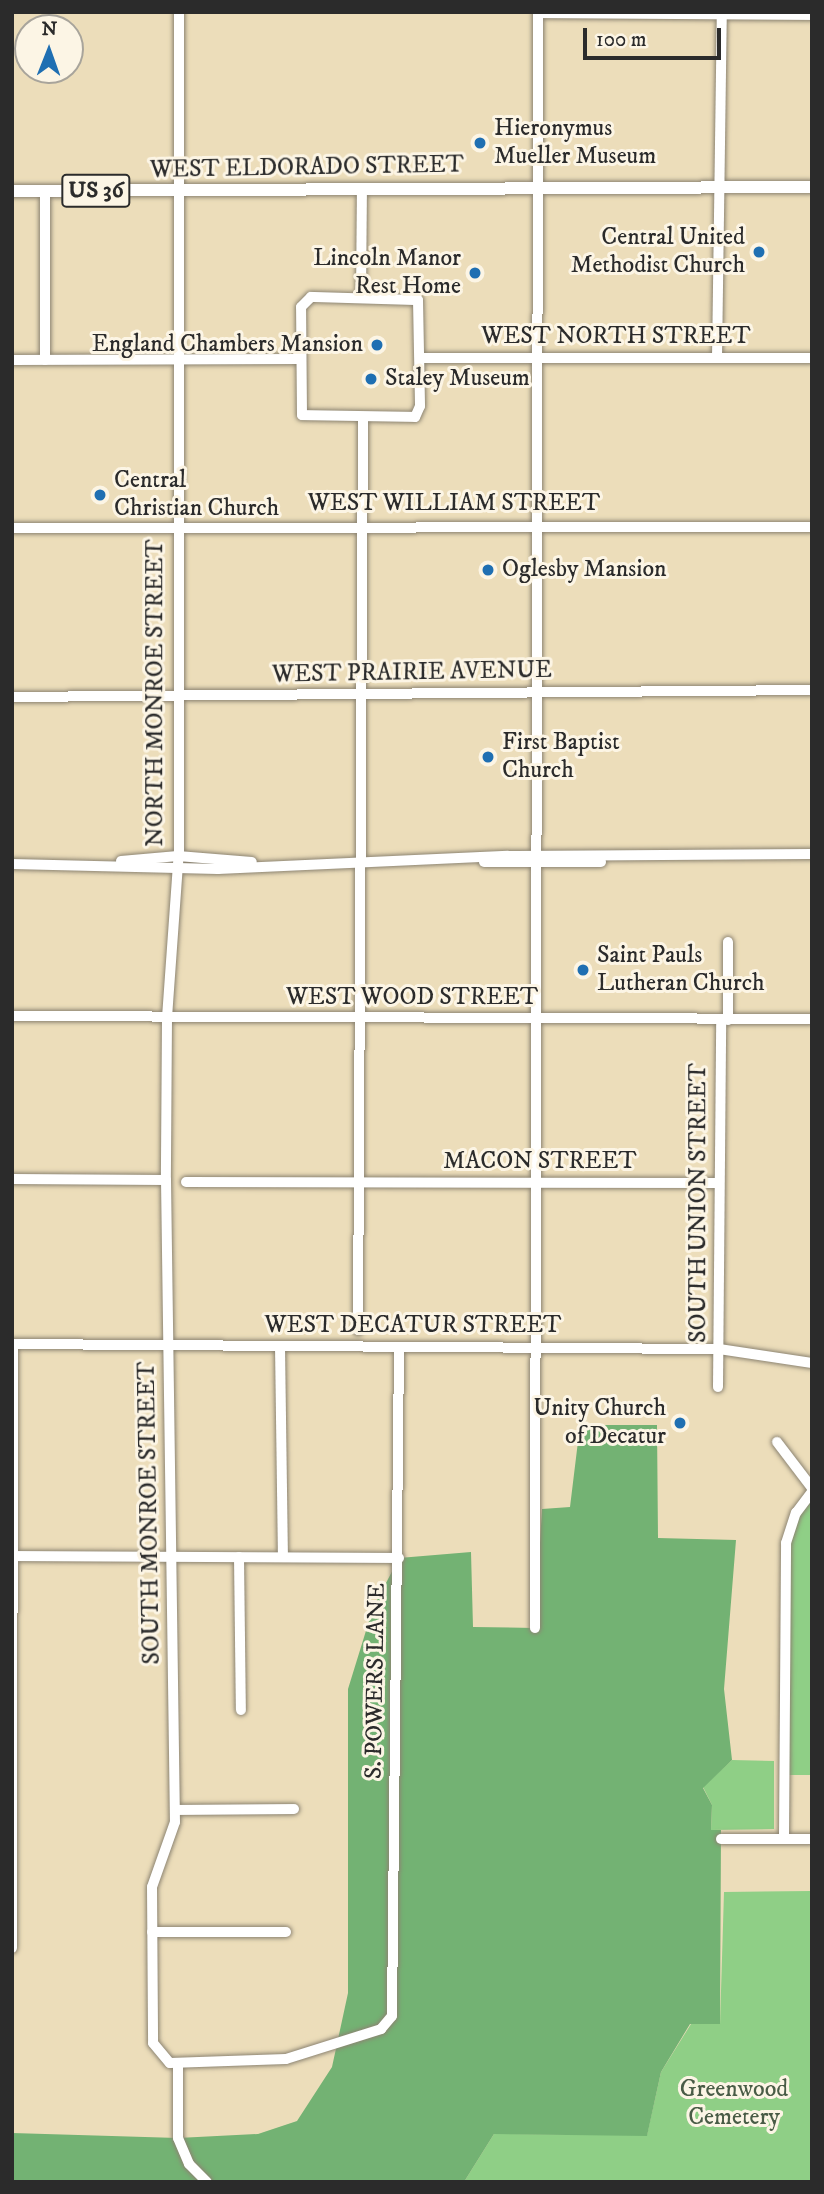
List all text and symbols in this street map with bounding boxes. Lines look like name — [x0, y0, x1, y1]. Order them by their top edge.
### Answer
north arrow — [14, 14, 84, 84]
scale bar — [586, 14, 724, 58]
text: N — [41, 18, 57, 41]
text: 100 m — [596, 27, 647, 53]
place label: Hieronymus Mueller Museum — [494, 115, 656, 171]
marker: Hieronymus Mueller Museum — [472, 135, 488, 151]
street label: WEST ELDORADO STREET — [150, 151, 464, 185]
road number: US 36 — [61, 172, 131, 210]
place label: Central United Methodist Church — [571, 224, 745, 280]
marker: Central United Methodist Church — [751, 244, 767, 260]
place label: Lincoln Manor Rest Home — [313, 245, 461, 301]
marker: Lincoln Manor Rest Home — [467, 265, 483, 281]
street label: WEST NORTH STREET — [481, 323, 751, 351]
place label: England Chambers Mansion — [92, 331, 363, 359]
marker: England Chambers Mansion — [369, 337, 385, 353]
place label: Staley Museum — [385, 365, 530, 393]
marker: Staley Museum — [363, 371, 379, 387]
place label: Central Christian Church — [114, 467, 279, 523]
marker: Central Christian Church — [92, 487, 108, 503]
street label: WEST WILLIAM STREET — [308, 490, 600, 518]
street label: NORTH MONROE STREET — [142, 539, 170, 847]
place label: Oglesby Mansion — [502, 556, 667, 584]
marker: Oglesby Mansion — [480, 562, 496, 578]
street label: WEST PRAIRIE AVENUE — [272, 656, 552, 690]
place label: First Baptist Church — [502, 729, 620, 785]
marker: First Baptist Church — [480, 749, 496, 765]
place label: Saint Pauls Lutheran Church — [597, 942, 765, 998]
marker: Saint Pauls Lutheran Church — [575, 962, 591, 978]
street label: WEST WOOD STREET — [286, 984, 538, 1012]
street label: SOUTH UNION STREET — [685, 1063, 713, 1343]
street label: MACON STREET — [443, 1148, 637, 1176]
street label: WEST DECATUR STREET — [265, 1312, 561, 1340]
street label: SOUTH MONROE STREET — [133, 1361, 167, 1665]
place label: Unity Church of Decatur — [533, 1395, 666, 1451]
marker: Unity Church of Decatur — [672, 1415, 688, 1431]
street label: S. POWERS LANE — [360, 1583, 392, 1779]
park label: Greenwood Cemetery — [680, 2076, 788, 2132]

